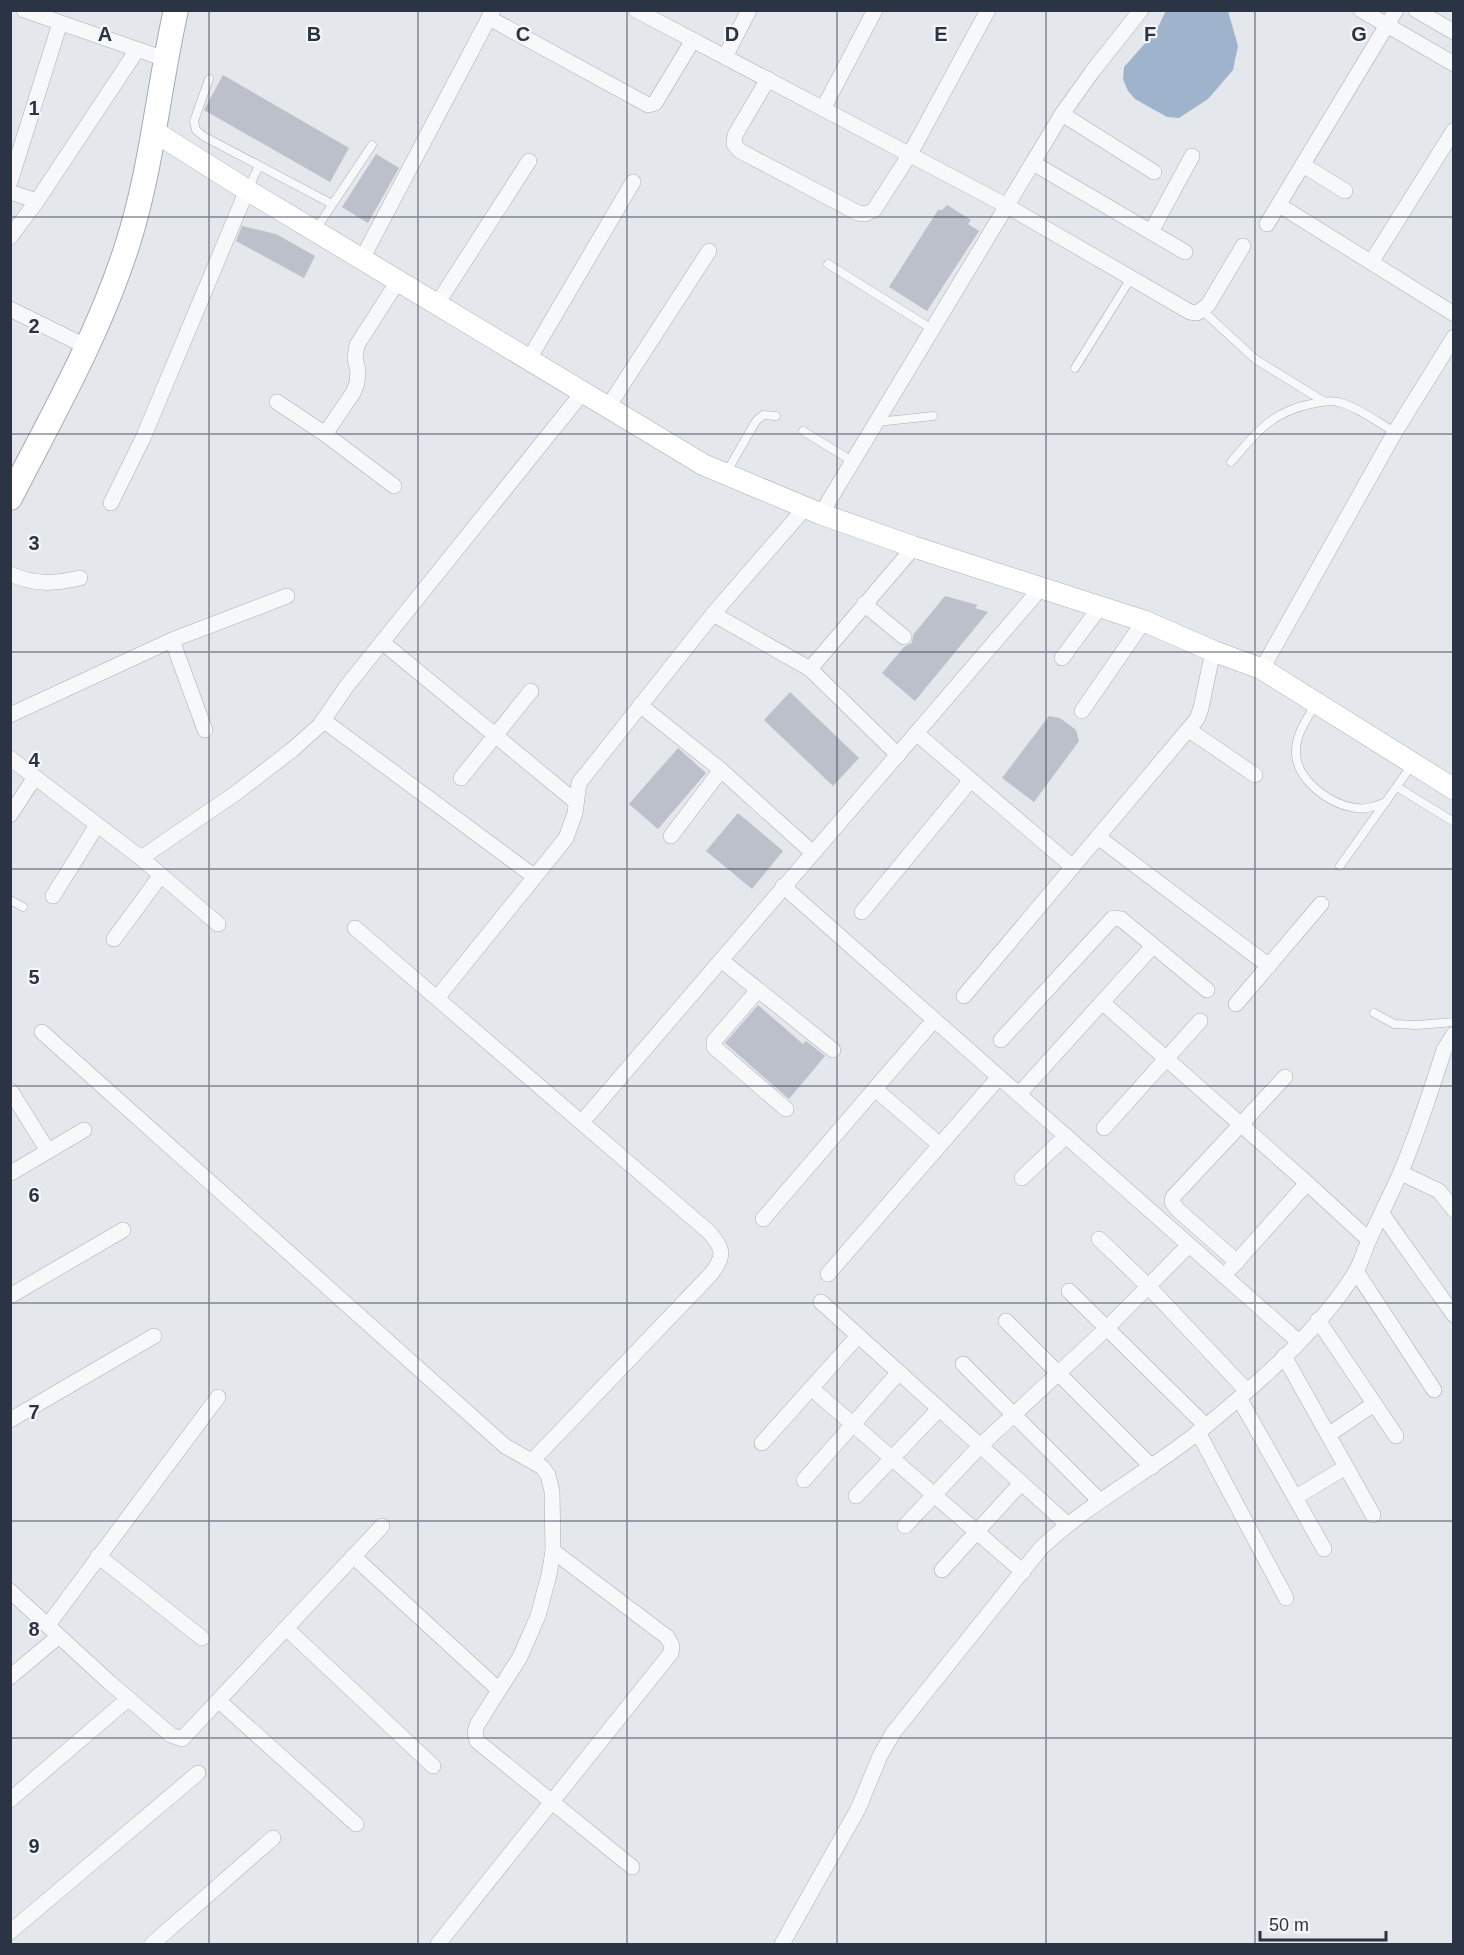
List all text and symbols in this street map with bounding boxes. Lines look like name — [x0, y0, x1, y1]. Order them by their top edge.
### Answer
text: A — [98, 23, 112, 45]
text: B — [307, 23, 321, 45]
text: C — [516, 23, 530, 45]
text: D — [725, 23, 739, 45]
text: E — [934, 23, 948, 45]
text: F — [1144, 23, 1156, 45]
text: G — [1351, 23, 1367, 45]
text: 1 — [28, 97, 40, 119]
text: 2 — [28, 315, 40, 337]
text: 3 — [28, 532, 40, 554]
text: 4 — [28, 749, 40, 771]
text: 5 — [28, 966, 40, 988]
text: 6 — [28, 1184, 40, 1206]
text: 7 — [28, 1401, 40, 1423]
text: 8 — [28, 1618, 40, 1640]
text: 9 — [28, 1835, 40, 1857]
scale bar — [1260, 1904, 1386, 1942]
text: 50 m — [1269, 1915, 1309, 1935]

